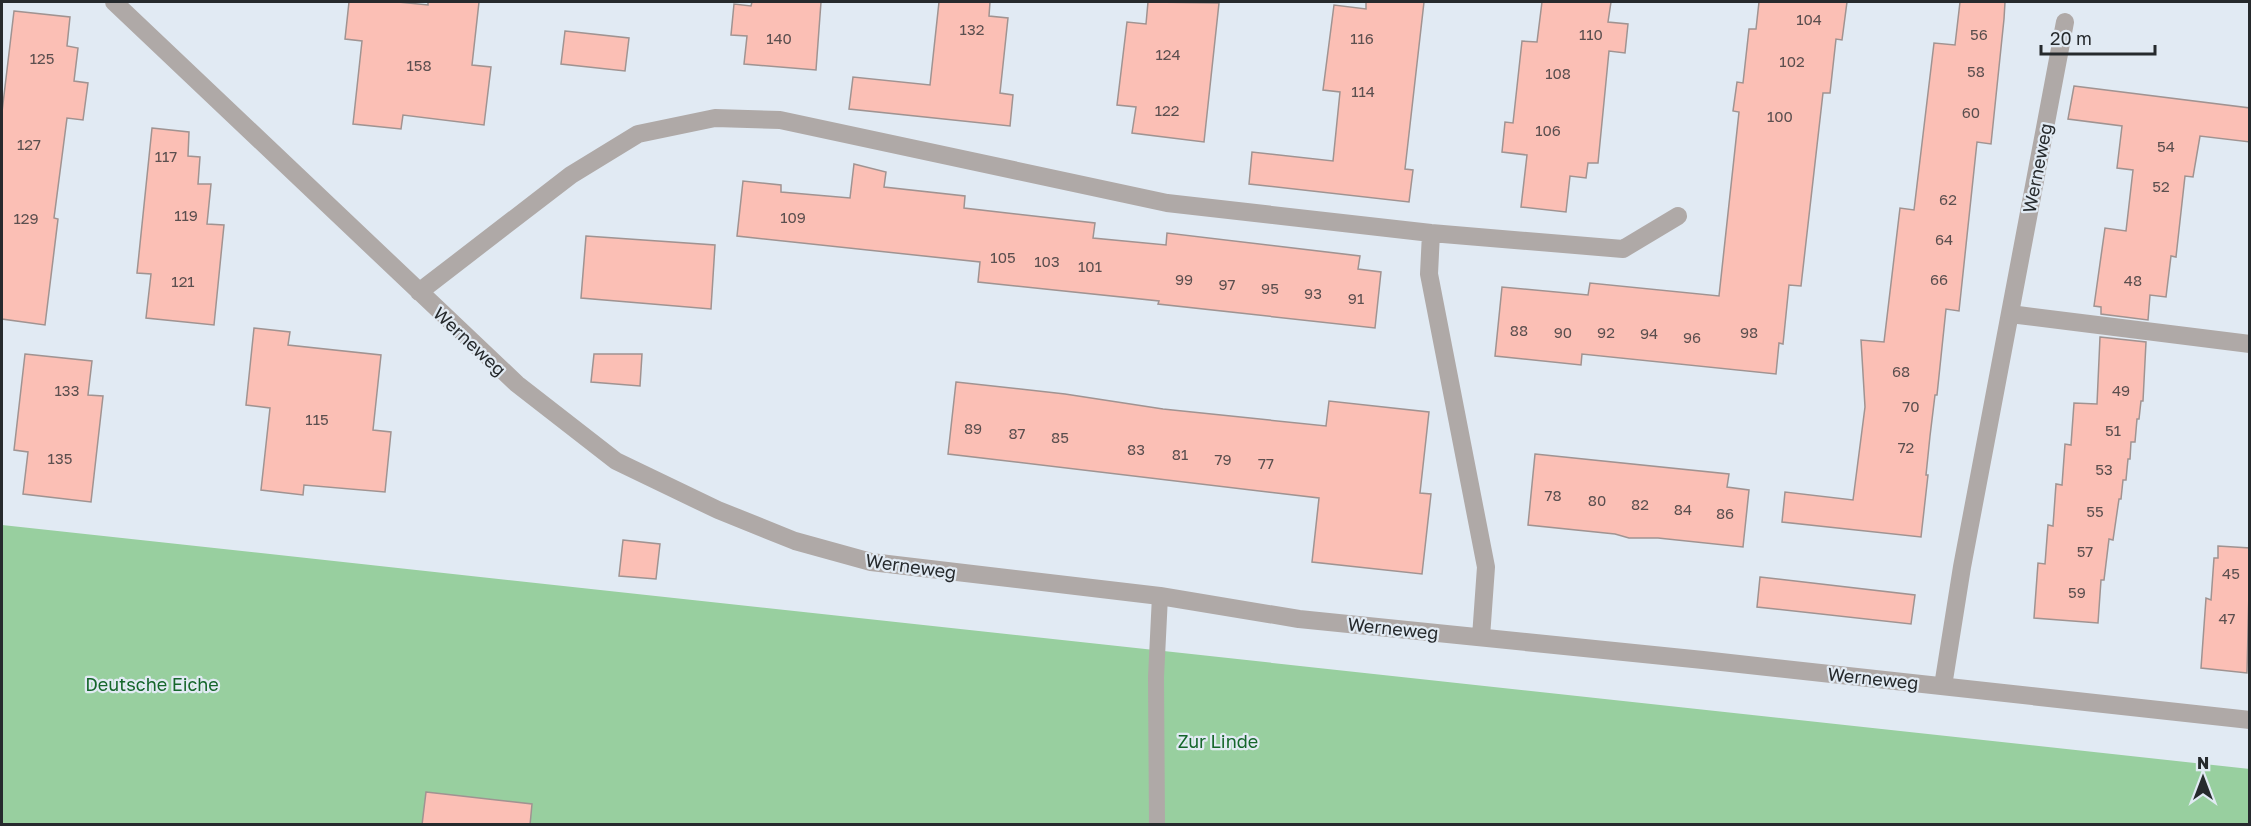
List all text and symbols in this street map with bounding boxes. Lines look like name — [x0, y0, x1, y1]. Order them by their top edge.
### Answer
house number: 104 — [1796, 10, 1822, 28]
scale bar — [2041, 18, 2155, 56]
house number: 132 — [960, 20, 984, 38]
house number: 110 — [1579, 25, 1603, 43]
house number: 56 — [1970, 25, 1988, 43]
text: 20 m — [2050, 27, 2092, 49]
house number: 140 — [766, 29, 792, 47]
house number: 116 — [1350, 29, 1374, 47]
house number: 124 — [1155, 45, 1181, 63]
house number: 125 — [30, 49, 54, 67]
house number: 102 — [1779, 52, 1805, 70]
house number: 158 — [406, 56, 432, 74]
house number: 58 — [1967, 62, 1985, 80]
house number: 108 — [1545, 64, 1571, 82]
house number: 114 — [1351, 82, 1375, 100]
house number: 122 — [1155, 101, 1179, 119]
house number: 60 — [1962, 103, 1980, 121]
house number: 100 — [1767, 107, 1793, 125]
house number: 106 — [1535, 121, 1561, 139]
street label: Werneweg — [2017, 121, 2057, 215]
house number: 127 — [17, 135, 41, 153]
house number: 54 — [2157, 137, 2175, 155]
house number: 117 — [155, 147, 177, 165]
house number: 52 — [2152, 177, 2170, 195]
house number: 62 — [1939, 190, 1957, 208]
house number: 119 — [174, 206, 198, 224]
house number: 109 — [780, 208, 806, 226]
house number: 129 — [13, 209, 39, 227]
house number: 64 — [1935, 230, 1953, 248]
house number: 105 — [990, 248, 1016, 266]
house number: 103 — [1034, 252, 1060, 270]
house number: 101 — [1078, 257, 1102, 275]
house number: 99 — [1175, 270, 1193, 288]
house number: 66 — [1930, 270, 1948, 288]
house number: 48 — [2124, 271, 2142, 289]
house number: 121 — [171, 272, 195, 290]
house number: 97 — [1218, 275, 1236, 293]
house number: 95 — [1261, 279, 1279, 297]
house number: 93 — [1304, 284, 1322, 302]
house number: 91 — [1348, 289, 1364, 307]
street label: Werneweg — [429, 302, 511, 380]
house number: 88 — [1510, 321, 1528, 339]
house number: 90 — [1554, 323, 1572, 341]
house number: 92 — [1597, 323, 1615, 341]
house number: 98 — [1740, 323, 1758, 341]
house number: 94 — [1640, 324, 1658, 342]
house number: 96 — [1683, 328, 1701, 346]
house number: 68 — [1892, 362, 1910, 380]
house number: 133 — [55, 381, 79, 399]
house number: 49 — [2112, 381, 2130, 399]
house number: 70 — [1902, 397, 1920, 415]
house number: 115 — [305, 410, 329, 428]
house number: 89 — [964, 419, 982, 437]
house number: 51 — [2105, 421, 2121, 439]
house number: 87 — [1008, 424, 1026, 442]
house number: 85 — [1051, 428, 1069, 446]
house number: 72 — [1898, 438, 1914, 456]
house number: 83 — [1127, 440, 1145, 458]
house number: 81 — [1172, 445, 1188, 463]
house number: 135 — [48, 449, 72, 467]
house number: 79 — [1214, 450, 1232, 468]
house number: 77 — [1258, 454, 1274, 472]
house number: 53 — [2095, 460, 2113, 478]
house number: 78 — [1544, 486, 1562, 504]
house number: 80 — [1588, 491, 1606, 509]
house number: 82 — [1631, 495, 1649, 513]
house number: 84 — [1674, 500, 1692, 518]
house number: 55 — [2086, 502, 2104, 520]
house number: 86 — [1716, 504, 1734, 522]
house number: 57 — [2077, 542, 2093, 560]
street label: Werneweg — [864, 549, 958, 583]
house number: 45 — [2222, 564, 2240, 582]
house number: 59 — [2068, 583, 2086, 601]
house number: 47 — [2218, 609, 2236, 627]
street label: Werneweg — [1346, 612, 1440, 644]
street label: Werneweg — [1826, 662, 1920, 694]
park label: Deutsche Eiche — [85, 673, 219, 695]
park label: Zur Linde — [1178, 730, 1258, 752]
north arrow — [2173, 748, 2233, 808]
text: N — [2197, 753, 2209, 773]

